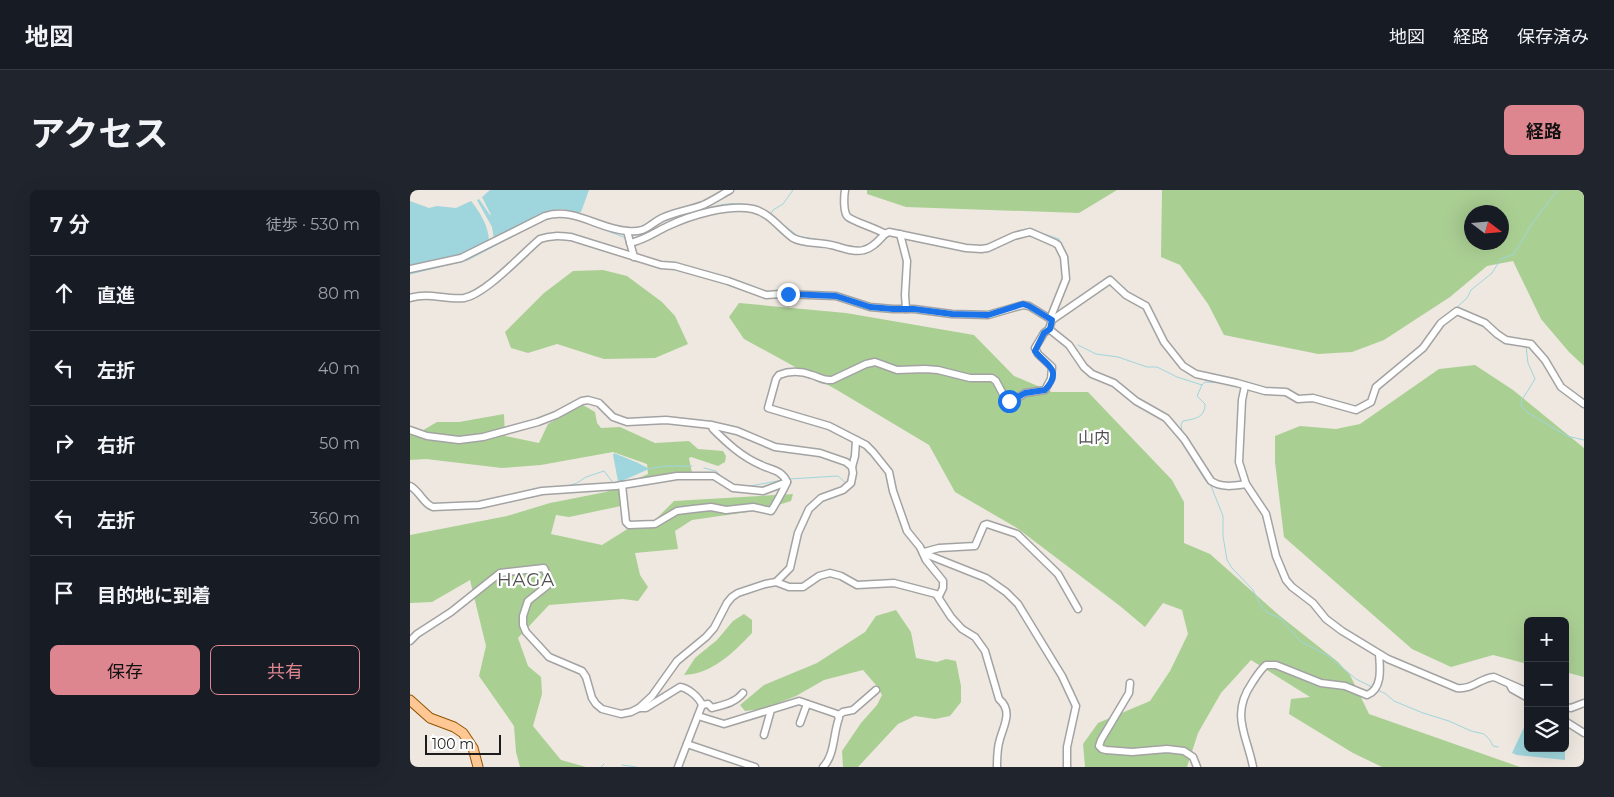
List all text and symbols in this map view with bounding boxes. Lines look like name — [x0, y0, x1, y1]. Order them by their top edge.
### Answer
text: 地図 — [25, 22, 73, 51]
text: 地図 — [1389, 26, 1425, 48]
text: 経路 — [1453, 26, 1489, 48]
text: 保存済み — [1517, 26, 1589, 48]
button: 経路 — [1504, 105, 1584, 155]
text: アクセス — [30, 112, 168, 155]
north arrow — [1464, 205, 1509, 250]
text: 7 分 — [50, 212, 90, 237]
text: 徒歩 · 530 m — [266, 215, 360, 234]
icon: ahead — [50, 279, 78, 307]
route end — [777, 283, 800, 306]
text: 直進 — [97, 284, 135, 307]
text: 80 m — [318, 284, 360, 303]
icon: left — [50, 354, 78, 382]
text: 左折 — [97, 359, 135, 382]
text: 40 m — [318, 359, 360, 378]
route start — [998, 390, 1021, 413]
district label: 山内 — [1078, 428, 1110, 447]
icon: right — [50, 429, 78, 457]
text: 右折 — [97, 434, 135, 457]
text: 50 m — [319, 434, 360, 453]
icon: left — [50, 504, 78, 532]
text: 左折 — [97, 509, 135, 532]
text: 360 m — [309, 509, 360, 528]
district label: HAGA — [497, 569, 555, 591]
icon: arrive — [50, 579, 78, 607]
text: 目的地に到着 — [97, 584, 211, 607]
map controls — [1524, 617, 1569, 752]
button: + — [1524, 617, 1569, 662]
button: 保存 — [50, 645, 200, 695]
button: 共有 — [210, 645, 360, 695]
button: − — [1524, 662, 1569, 707]
button: layers — [1524, 707, 1569, 752]
scale bar — [425, 732, 501, 755]
text: 100 m — [432, 735, 474, 753]

